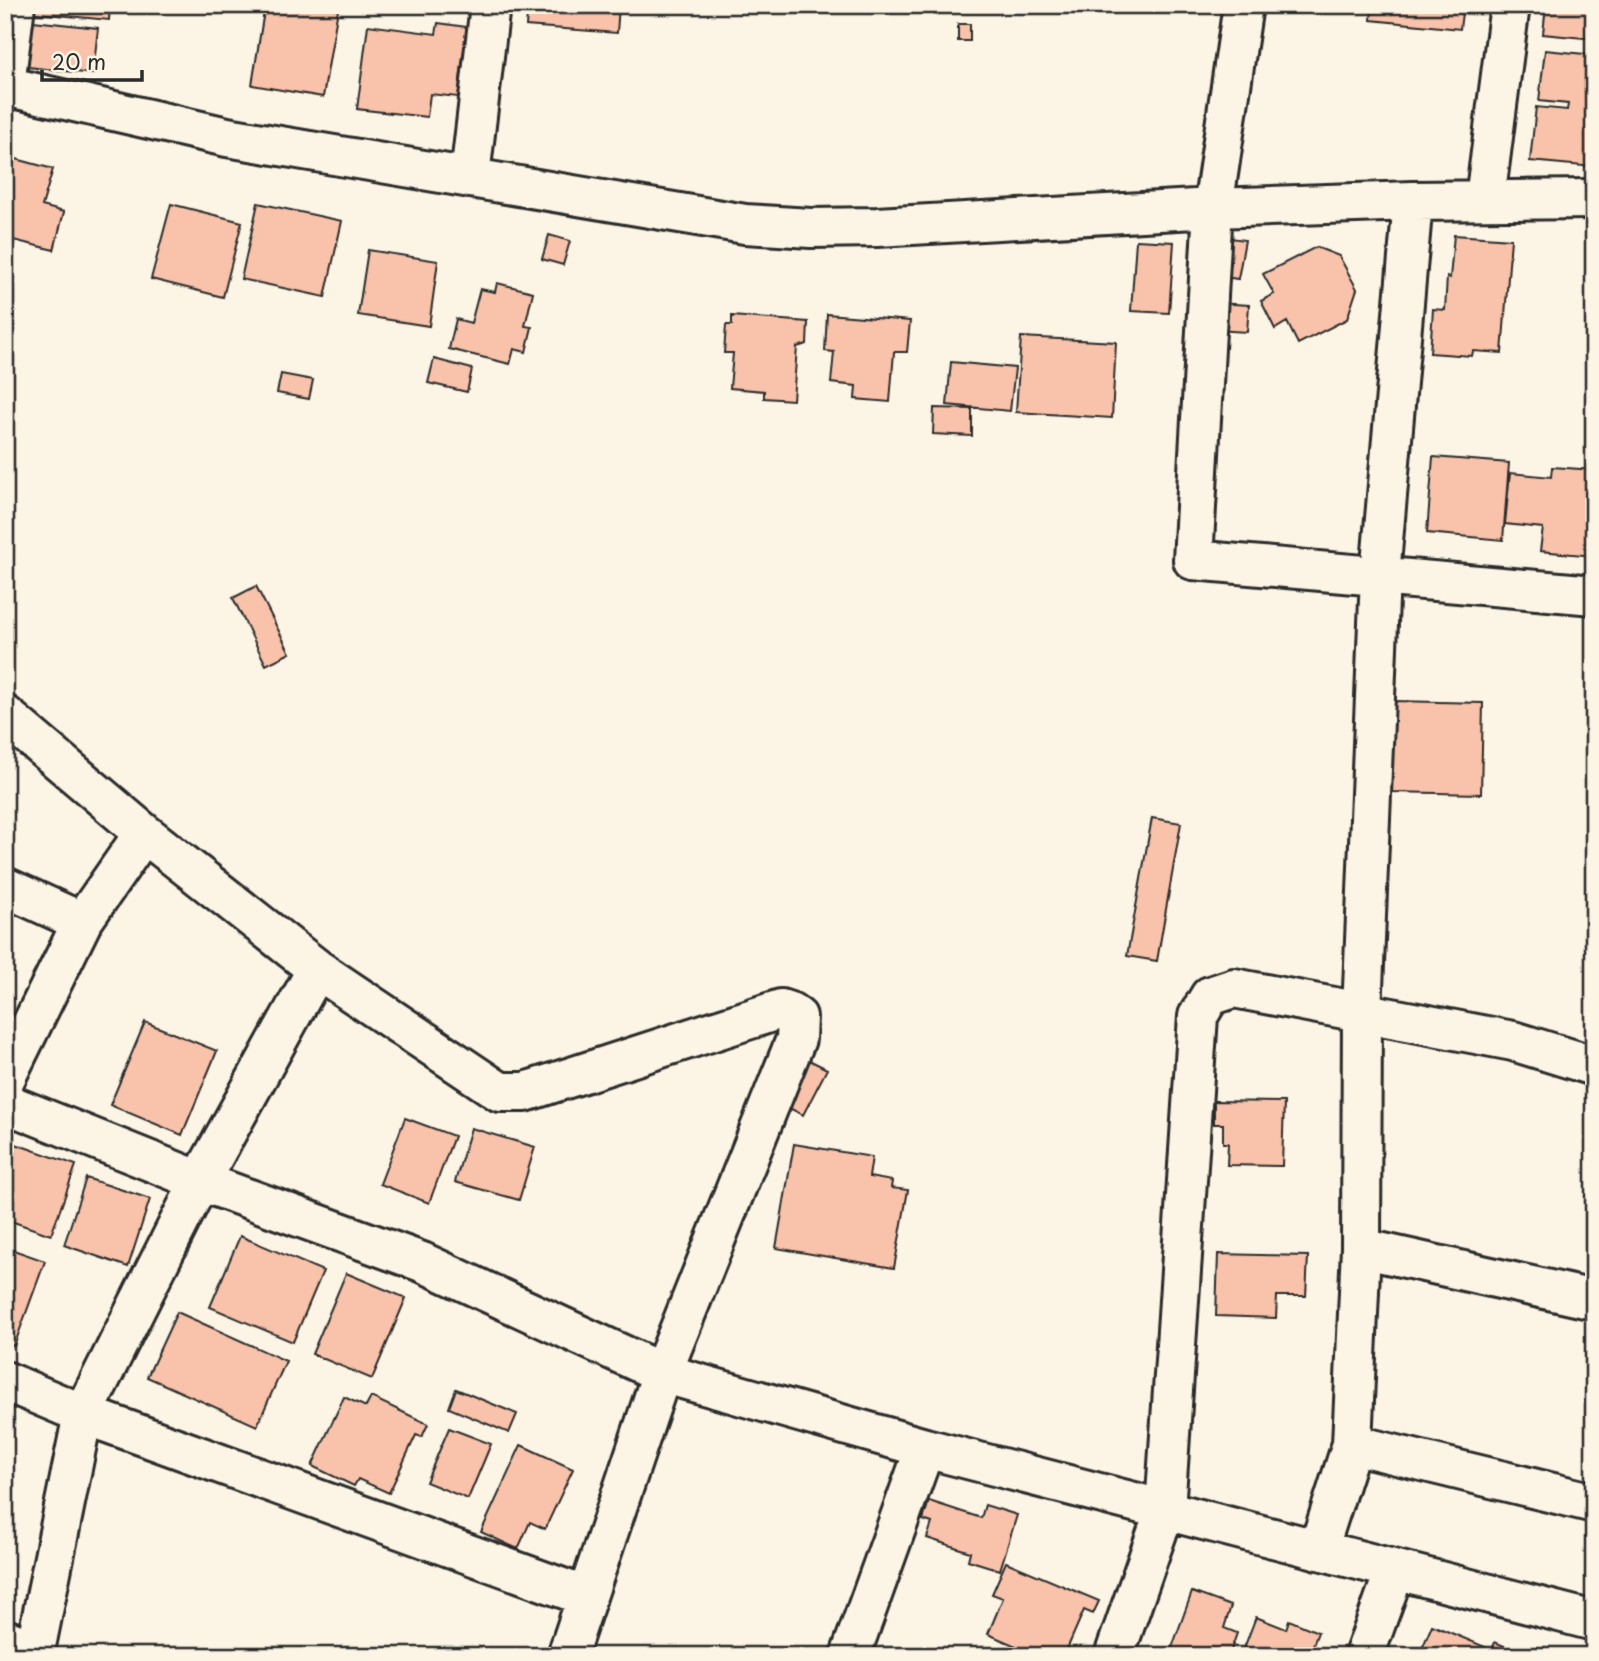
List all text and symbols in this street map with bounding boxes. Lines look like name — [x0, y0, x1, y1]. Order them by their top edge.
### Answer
scale bar — [42, 38, 142, 82]
text: 20 m — [52, 45, 106, 77]

